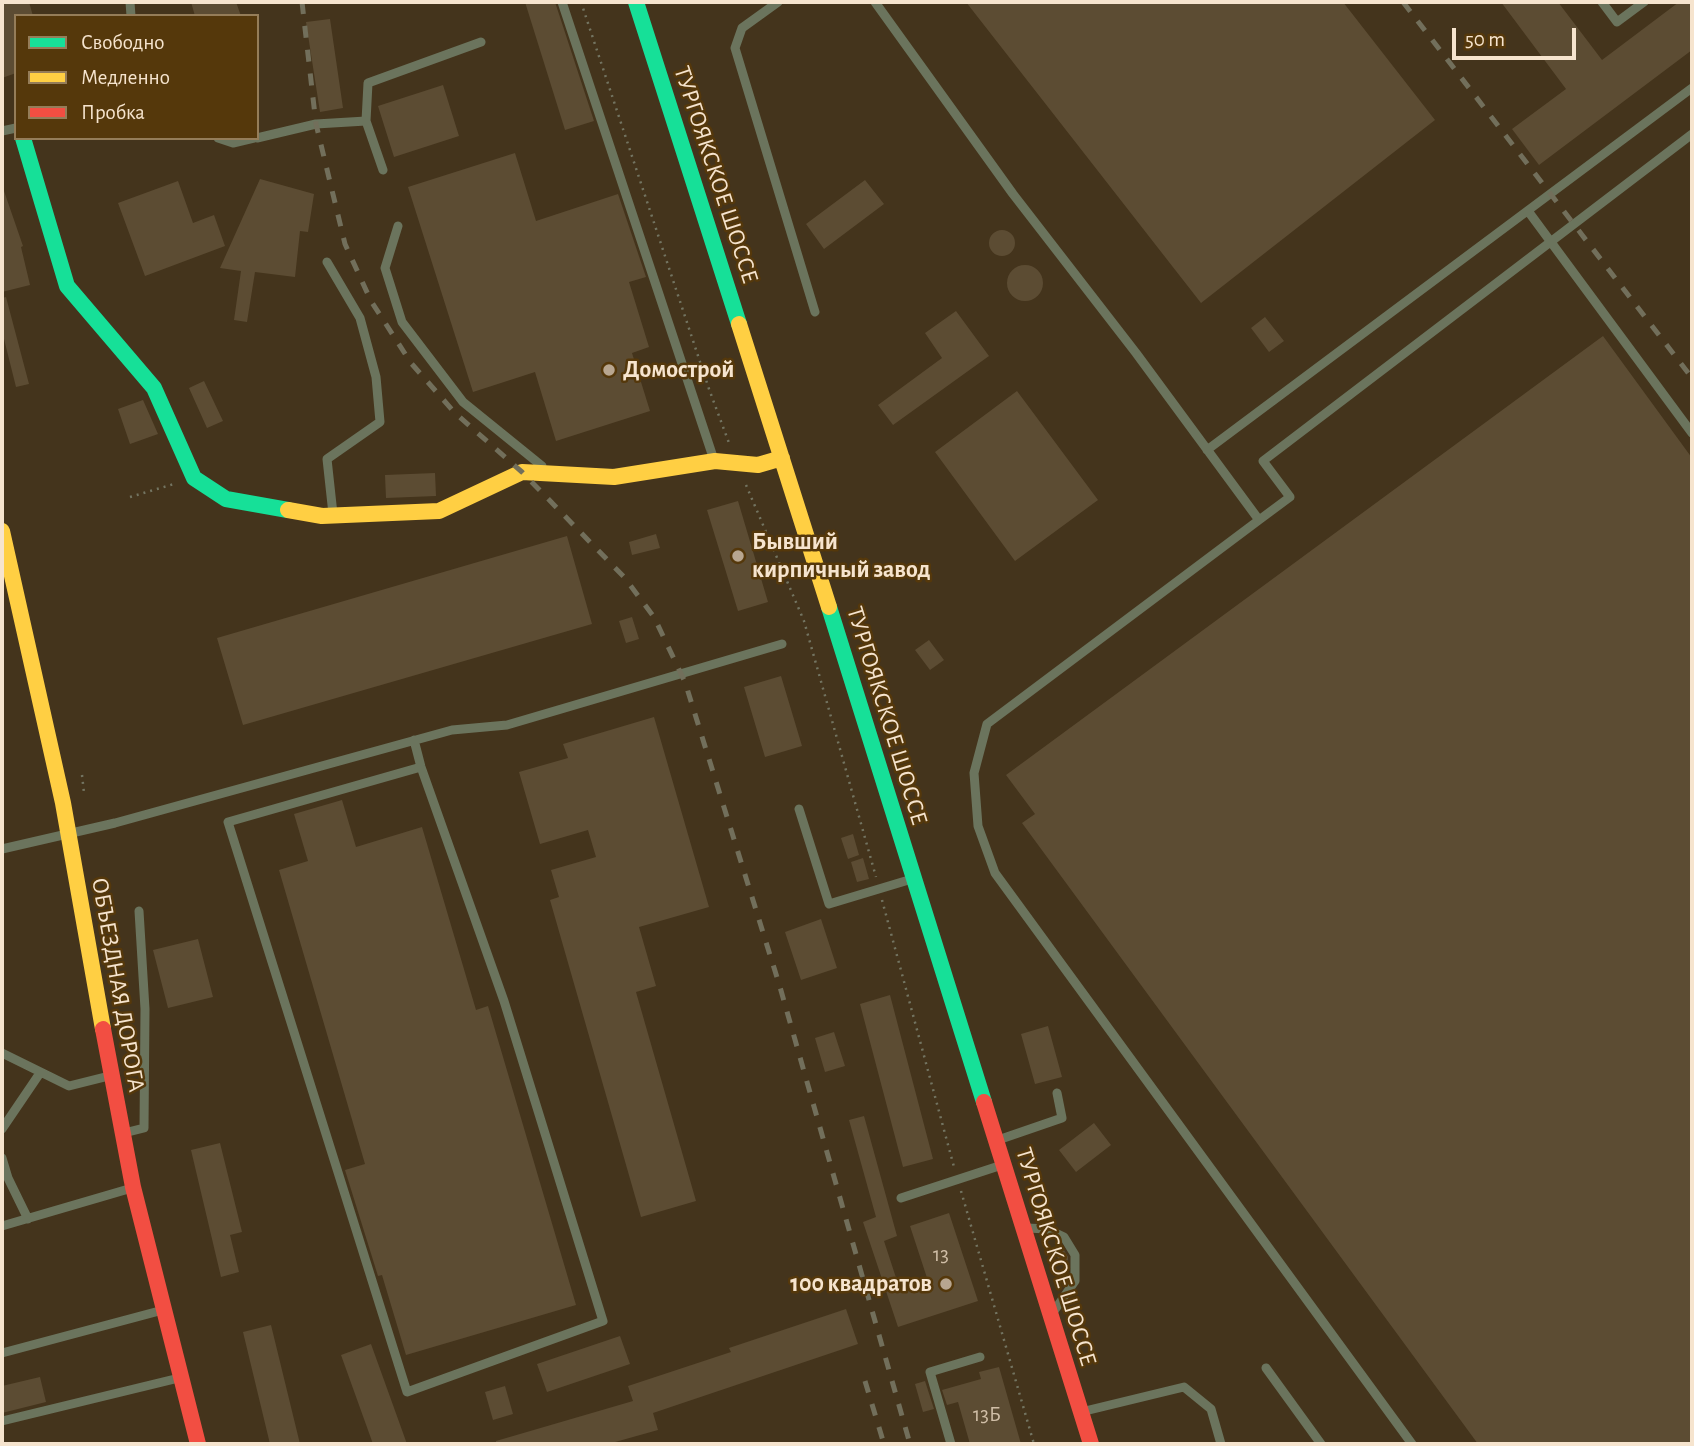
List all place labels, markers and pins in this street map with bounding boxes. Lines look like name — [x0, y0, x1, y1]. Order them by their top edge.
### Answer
place label: Домострой — [623, 356, 734, 384]
marker: Домострой — [601, 362, 617, 378]
place label: Бывший кирпичный завод — [752, 528, 931, 584]
marker: Бывший кирпичный завод — [730, 548, 746, 564]
place label: 100 квадратов — [790, 1270, 932, 1298]
marker: 100 квадратов — [938, 1276, 954, 1292]

